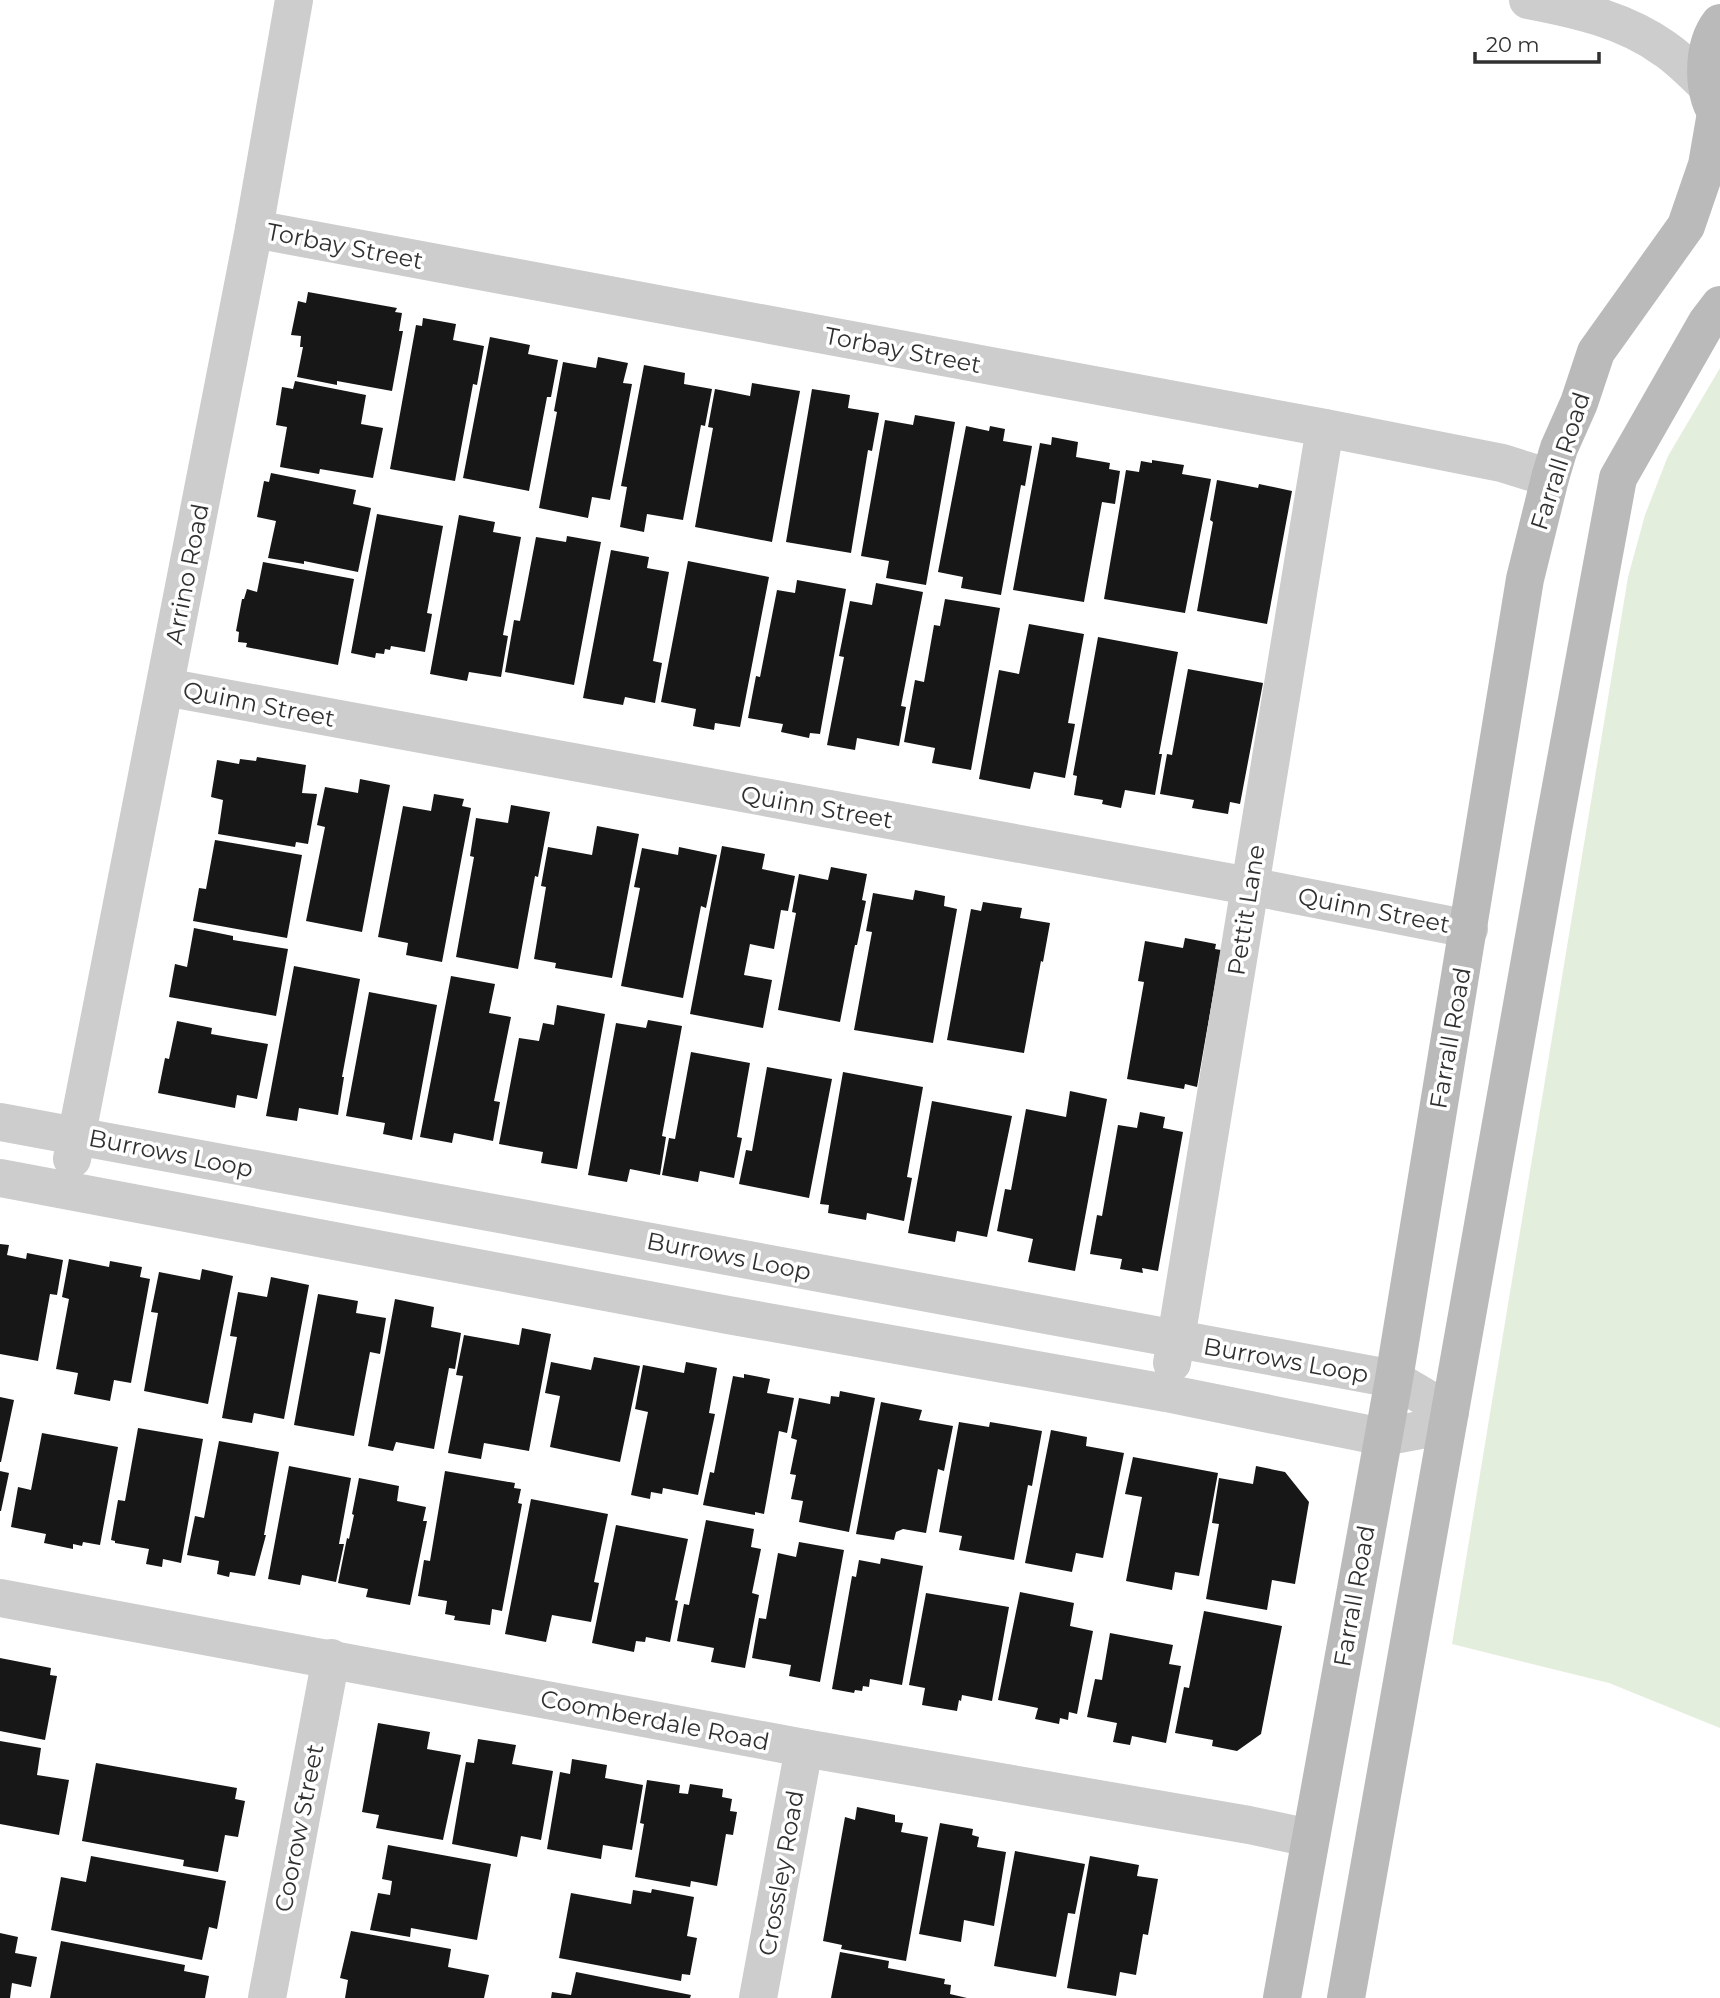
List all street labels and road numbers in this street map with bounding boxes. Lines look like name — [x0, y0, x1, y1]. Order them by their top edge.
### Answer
street label: Torbay Street — [264, 217, 426, 275]
street label: Torbay Street — [822, 321, 984, 379]
street label: Farrall Road — [1524, 388, 1596, 534]
street label: Arrino Road — [159, 501, 215, 647]
street label: Quinn Street — [181, 675, 338, 733]
street label: Quinn Street — [739, 779, 896, 835]
street label: Pettit Lane — [1221, 843, 1271, 977]
street label: Quinn Street — [1296, 881, 1453, 939]
street label: Farrall Road — [1423, 965, 1477, 1111]
street label: Burrows Loop — [86, 1123, 256, 1183]
street label: Burrows Loop — [644, 1226, 814, 1286]
street label: Burrows Loop — [1201, 1331, 1371, 1389]
street label: Farrall Road — [1327, 1523, 1381, 1669]
street label: Coomberdale Road — [538, 1684, 772, 1756]
street label: Coorow Street — [268, 1741, 330, 1914]
street label: Crossley Road — [752, 1788, 810, 1958]

